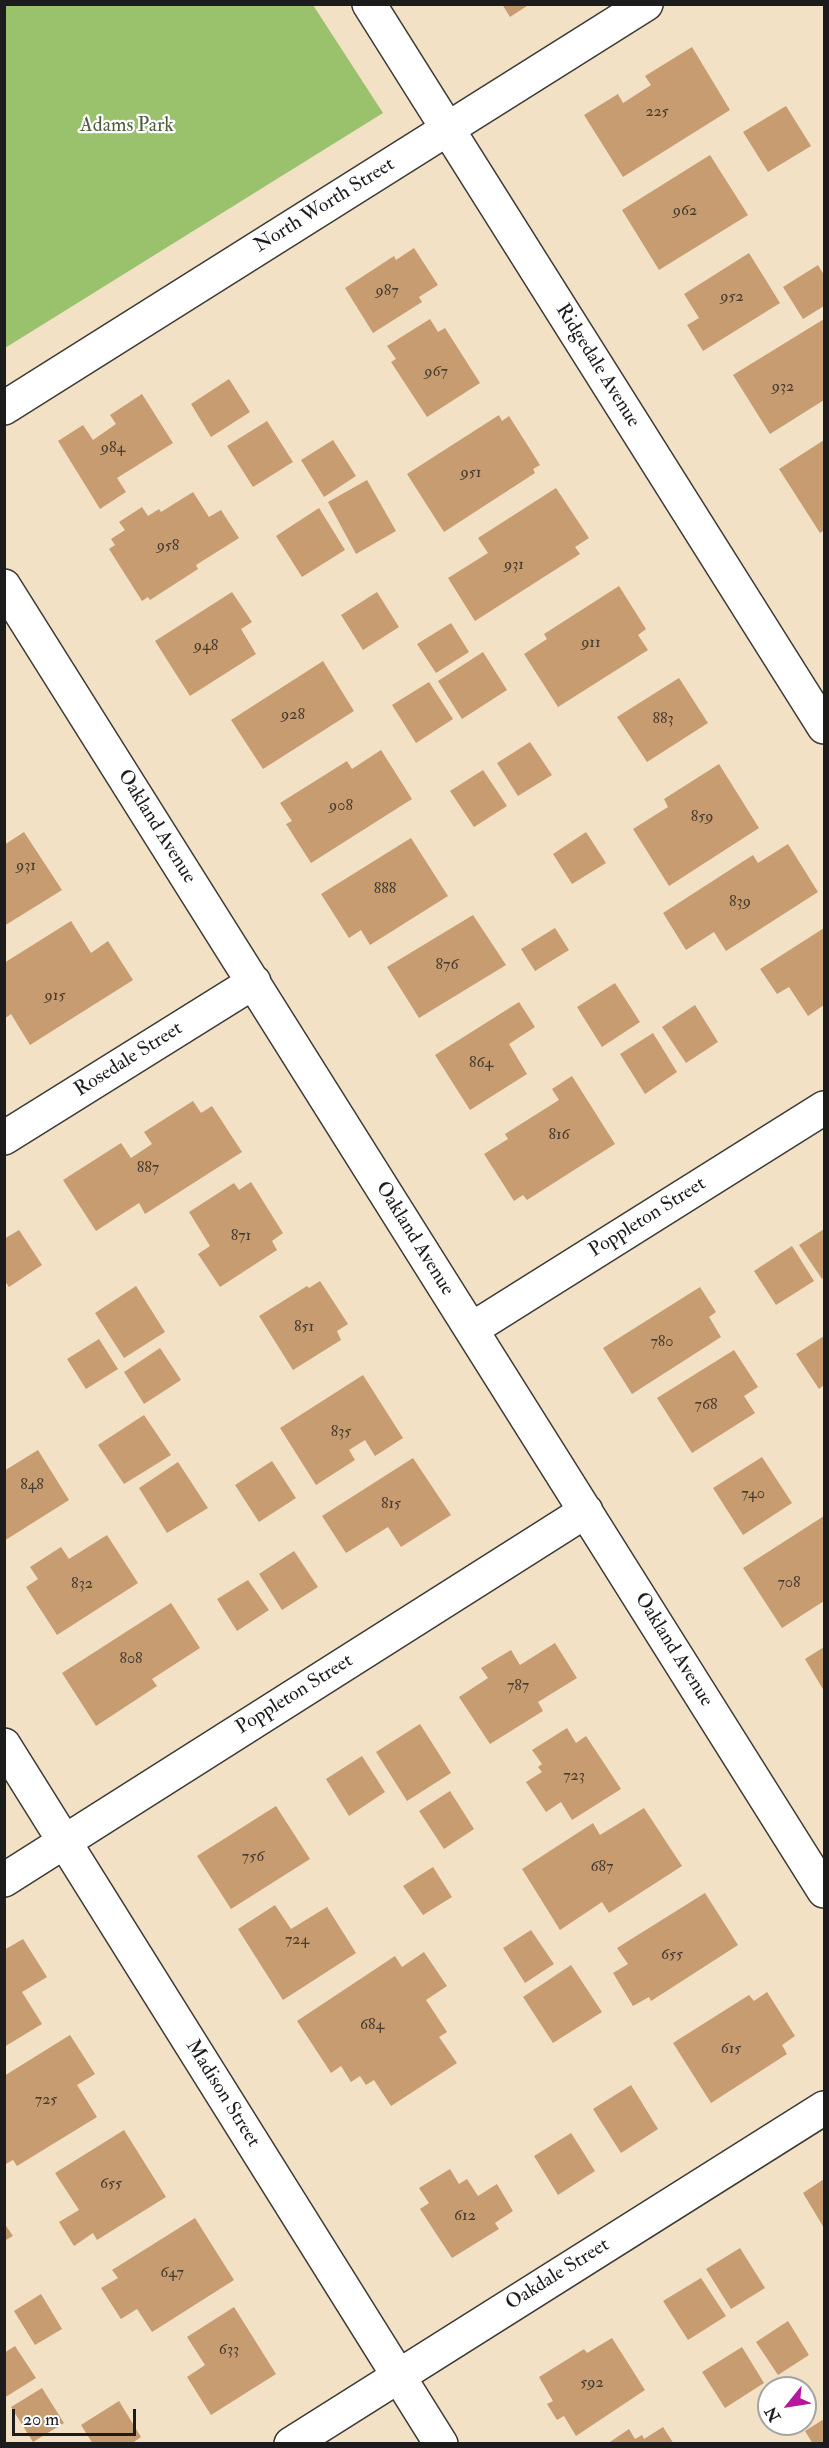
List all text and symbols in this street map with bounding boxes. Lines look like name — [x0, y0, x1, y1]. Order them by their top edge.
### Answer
house number: 225 — [645, 103, 669, 123]
park label: Adams Park — [80, 115, 174, 139]
street label: North Worth Street — [250, 153, 400, 259]
house number: 962 — [673, 202, 697, 222]
house number: 987 — [375, 282, 399, 302]
house number: 952 — [720, 288, 744, 308]
street label: Ridgedale Avenue — [549, 300, 645, 432]
house number: 967 — [424, 363, 448, 383]
house number: 932 — [772, 378, 794, 398]
house number: 984 — [101, 439, 125, 459]
house number: 951 — [461, 464, 481, 484]
house number: 958 — [157, 537, 179, 557]
house number: 931 — [504, 556, 524, 576]
house number: 911 — [581, 634, 601, 654]
house number: 948 — [194, 637, 218, 657]
house number: 928 — [281, 706, 305, 726]
house number: 883 — [652, 710, 674, 730]
street label: Oakland Avenue — [111, 766, 201, 888]
house number: 908 — [329, 797, 353, 817]
house number: 859 — [691, 808, 713, 828]
house number: 931 — [16, 857, 36, 877]
house number: 888 — [374, 880, 396, 900]
house number: 839 — [729, 893, 751, 913]
house number: 876 — [436, 956, 458, 976]
house number: 915 — [45, 987, 65, 1007]
street label: Rosedale Street — [71, 1017, 187, 1103]
house number: 864 — [469, 1054, 493, 1074]
house number: 816 — [548, 1126, 570, 1146]
house number: 887 — [137, 1159, 159, 1179]
street label: Poppleton Street — [585, 1173, 711, 1263]
street label: Oakland Avenue — [369, 1178, 459, 1300]
house number: 871 — [231, 1227, 251, 1247]
house number: 851 — [294, 1318, 314, 1338]
house number: 780 — [650, 1333, 674, 1353]
house number: 768 — [695, 1396, 717, 1416]
house number: 835 — [331, 1423, 351, 1443]
house number: 848 — [20, 1476, 44, 1496]
house number: 740 — [741, 1485, 765, 1505]
house number: 815 — [381, 1495, 401, 1515]
house number: 708 — [777, 1574, 801, 1594]
house number: 832 — [71, 1575, 93, 1595]
street label: Oakland Avenue — [628, 1589, 718, 1711]
house number: 808 — [119, 1650, 143, 1670]
street label: Poppleton Street — [232, 1650, 358, 1740]
house number: 787 — [507, 1677, 529, 1697]
house number: 723 — [563, 1767, 585, 1787]
house number: 756 — [242, 1848, 264, 1868]
house number: 687 — [591, 1858, 613, 1878]
house number: 724 — [285, 1931, 309, 1951]
house number: 655 — [661, 1946, 683, 1966]
house number: 684 — [360, 2016, 384, 2036]
street label: Madison Street — [180, 2036, 264, 2152]
house number: 615 — [721, 2040, 741, 2060]
house number: 725 — [35, 2091, 57, 2111]
house number: 655 — [100, 2175, 122, 2195]
house number: 612 — [454, 2207, 476, 2227]
street label: Oakdale Street — [502, 2234, 614, 2316]
house number: 647 — [160, 2264, 184, 2284]
house number: 633 — [219, 2341, 239, 2361]
house number: 592 — [580, 2374, 604, 2394]
north arrow — [757, 2376, 817, 2436]
scale bar — [15, 2397, 140, 2435]
text: N — [761, 2403, 785, 2425]
text: 20 m — [23, 2408, 59, 2431]

